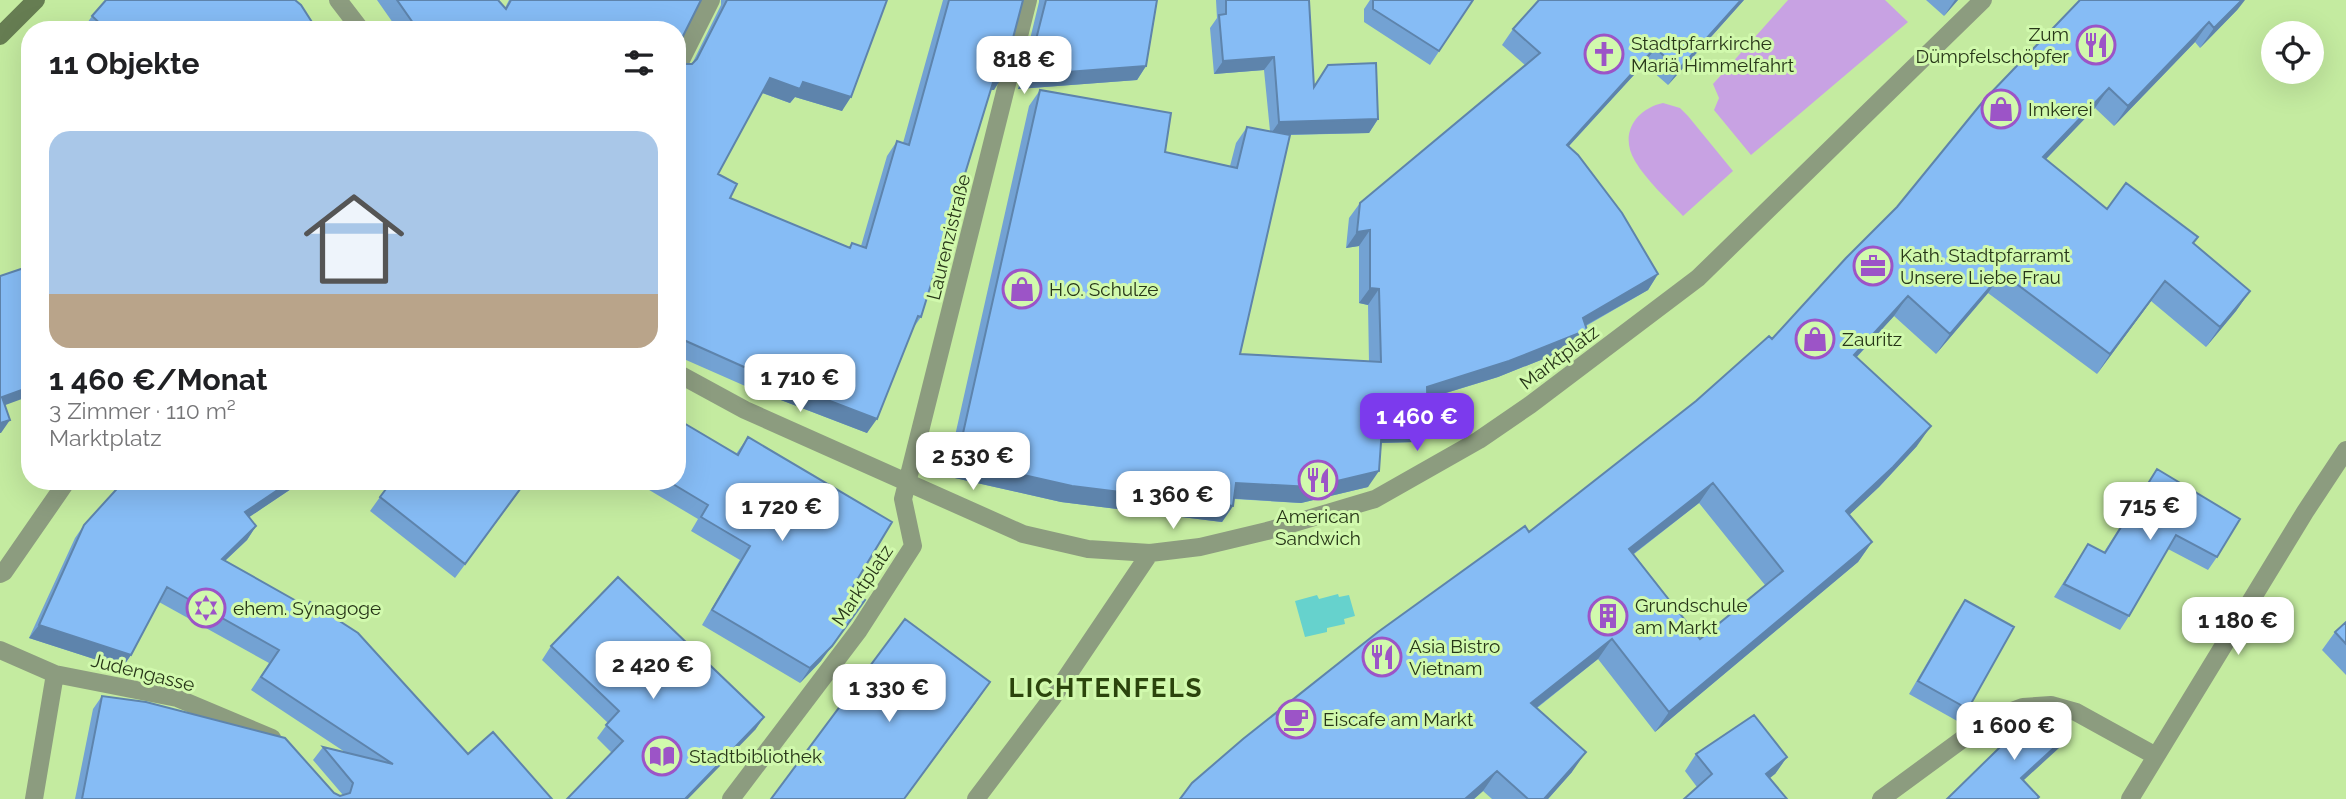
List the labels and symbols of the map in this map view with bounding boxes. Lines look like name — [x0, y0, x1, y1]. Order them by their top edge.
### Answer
place label: Zum Dümpfelschöpfer — [1915, 23, 2069, 67]
restaurant icon: Zum Dümpfelschöpfer — [2075, 24, 2117, 66]
place label: Stadtpfarrkirche Mariä Himmelfahrt — [1631, 32, 1795, 76]
church icon: Stadtpfarrkirche Mariä Himmelfahrt — [1583, 33, 1625, 75]
pin: 818 € — [975, 36, 1073, 96]
shop icon: Imkerei — [1980, 88, 2022, 130]
place label: Imkerei — [2028, 98, 2093, 120]
street label: Laurenzistraße — [922, 172, 974, 302]
place label: Kath. Stadtpfarramt Unsere Liebe Frau — [1900, 244, 2071, 288]
office icon: Kath. Stadtpfarramt Unsere Liebe Frau — [1852, 245, 1894, 287]
shop icon: H.O. Schulze — [1001, 268, 1043, 310]
place label: H.O. Schulze — [1049, 278, 1159, 300]
shop icon: Zauritz — [1794, 318, 1836, 360]
street label: Marktplatz — [1515, 320, 1603, 394]
place label: Zauritz — [1842, 328, 1902, 350]
pin: 1 710 € — [735, 354, 865, 414]
pin: 1 460 € — [1352, 393, 1482, 453]
pin: 2 530 € — [908, 433, 1038, 492]
restaurant icon: American Sandwich — [1297, 459, 1339, 501]
pin: 1 360 € — [1108, 472, 1238, 531]
pin: 715 € — [2101, 482, 2199, 542]
pin: 1 720 € — [717, 484, 847, 543]
place label: American Sandwich — [1275, 505, 1361, 549]
street label: Marktplatz — [827, 540, 897, 630]
synagogue icon: ehem. Synagoge — [185, 587, 227, 629]
place label: Grundschule am Markt — [1635, 594, 1748, 638]
building icon: Grundschule am Markt — [1587, 595, 1629, 637]
place label: ehem. Synagoge — [233, 597, 381, 619]
pin: 1 180 € — [2173, 598, 2303, 657]
place label: Asia Bistro Vietnam — [1409, 635, 1500, 679]
restaurant icon: Asia Bistro Vietnam — [1361, 636, 1403, 678]
pin: 2 420 € — [588, 642, 718, 701]
street label: Judengasse — [89, 649, 197, 695]
pin: 1 330 € — [824, 664, 954, 724]
district label: LICHTENFELS — [1008, 673, 1204, 703]
cafe icon: Eiscafe am Markt — [1275, 698, 1317, 740]
pin: 1 600 € — [1949, 702, 2079, 762]
place label: Eiscafe am Markt — [1323, 708, 1474, 730]
library icon: Stadtbibliothek — [641, 735, 683, 777]
place label: Stadtbibliothek — [689, 745, 822, 767]

